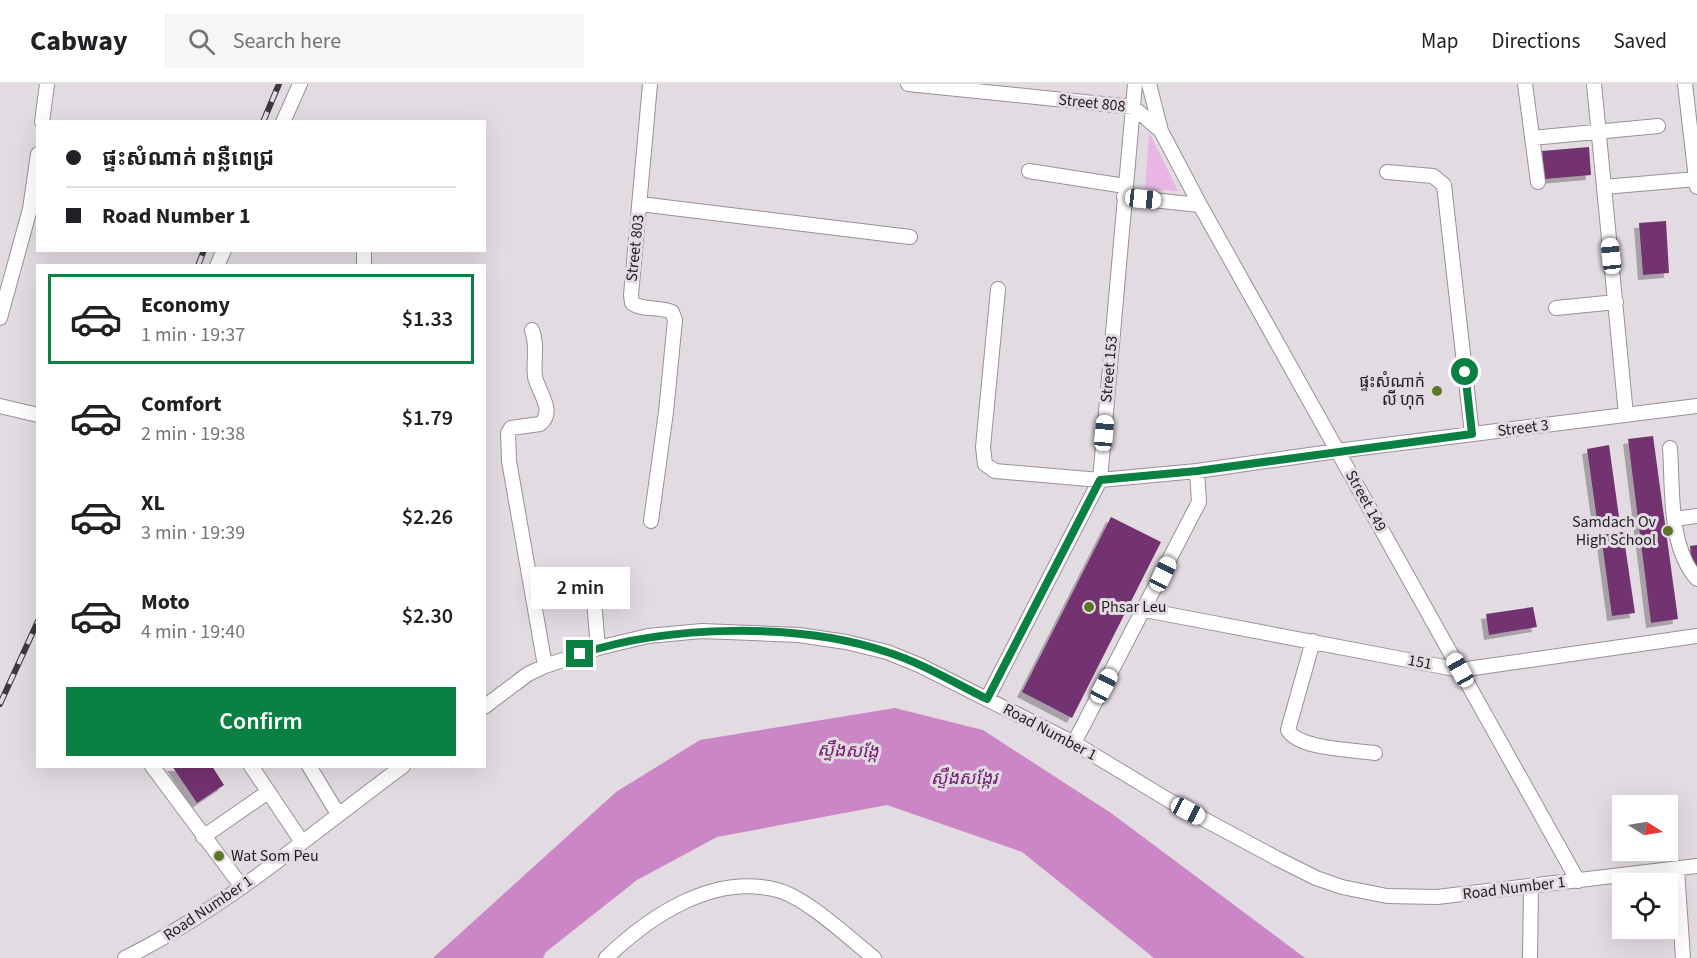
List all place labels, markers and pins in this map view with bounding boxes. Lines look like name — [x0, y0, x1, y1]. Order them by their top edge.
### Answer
place label: ផ្ទះសំណាក់ លី ហុក — [1359, 371, 1425, 411]
marker: ផ្ទះសំណាក់ លី ហុក — [1430, 384, 1444, 398]
place label: Samdach Ov High School — [1572, 511, 1657, 551]
marker: Samdach Ov High School — [1661, 524, 1675, 538]
place label: Phsar Leu — [1101, 596, 1167, 618]
marker: Phsar Leu — [1082, 600, 1096, 614]
place label: Wat Som Peu — [231, 845, 319, 867]
marker: Wat Som Peu — [212, 849, 226, 863]

